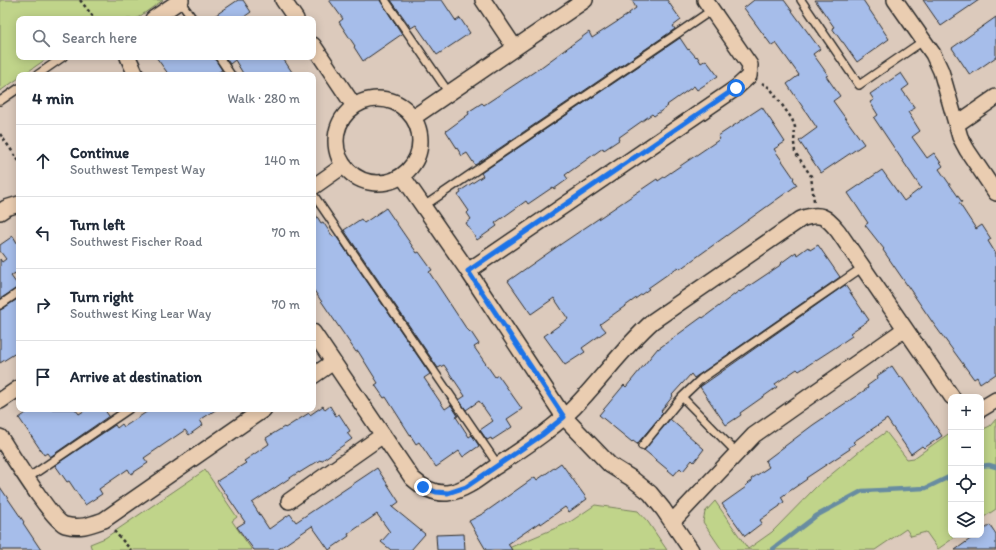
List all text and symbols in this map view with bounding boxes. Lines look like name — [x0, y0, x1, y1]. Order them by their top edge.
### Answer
search box — [16, 16, 316, 60]
icon: search — [30, 27, 52, 49]
text: Search here — [62, 29, 137, 47]
route start — [727, 79, 745, 97]
text: 4 min — [32, 88, 74, 108]
text: Walk · 280 m — [227, 91, 300, 106]
text: Continue — [70, 144, 129, 162]
icon: ahead — [32, 150, 54, 172]
text: 140 m — [264, 153, 300, 168]
text: Southwest Tempest Way — [70, 162, 205, 177]
text: Turn left — [70, 216, 125, 234]
icon: left — [32, 222, 54, 244]
text: 70 m — [272, 225, 300, 240]
text: Southwest Fischer Road — [70, 234, 203, 249]
text: Turn right — [70, 288, 134, 306]
icon: right — [32, 294, 54, 316]
text: 70 m — [272, 297, 300, 312]
text: Southwest King Lear Way — [70, 306, 211, 321]
icon: arrive — [32, 366, 54, 388]
text: Arrive at destination — [70, 368, 202, 386]
map controls — [948, 394, 984, 538]
button: + — [948, 394, 984, 430]
button: − — [948, 430, 984, 466]
button: locate — [948, 466, 984, 502]
route end — [414, 478, 432, 496]
button: layers — [948, 502, 984, 538]

